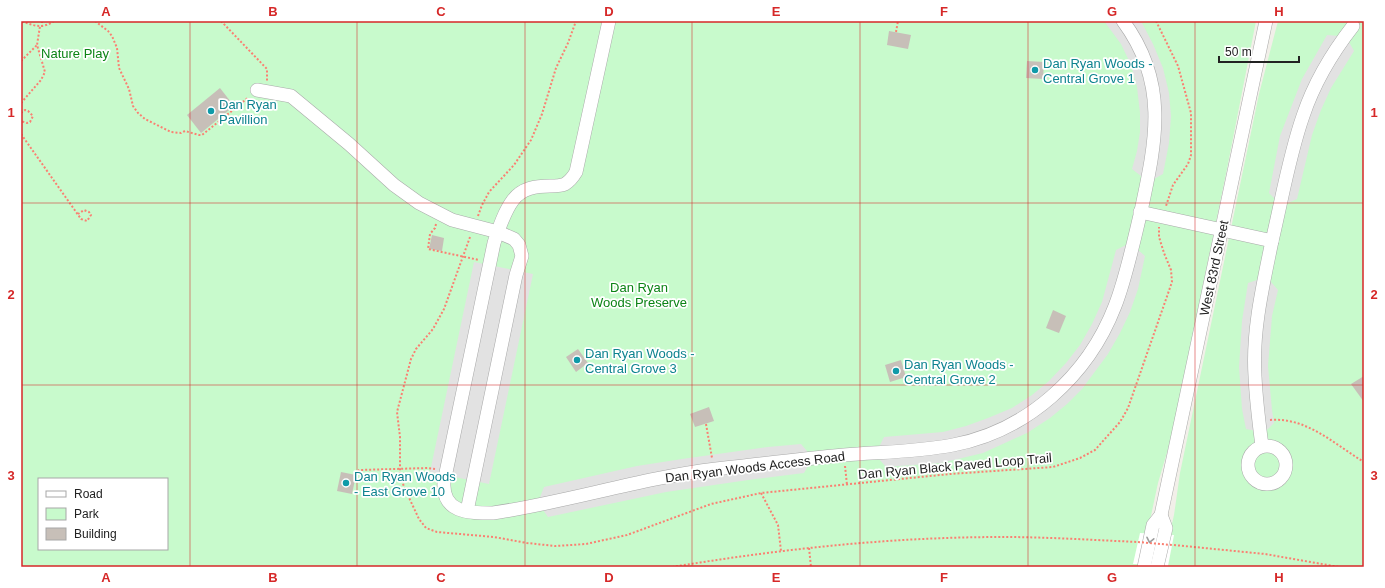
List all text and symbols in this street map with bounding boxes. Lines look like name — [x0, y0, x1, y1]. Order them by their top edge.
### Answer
text: A — [101, 4, 111, 19]
text: B — [268, 4, 278, 19]
text: C — [436, 4, 446, 19]
text: D — [604, 4, 614, 19]
text: E — [772, 4, 781, 19]
text: F — [940, 4, 948, 19]
text: G — [1107, 4, 1117, 19]
text: H — [1274, 4, 1284, 19]
scale bar — [1219, 38, 1299, 64]
text: 50 m — [1225, 45, 1252, 59]
park label: Nature Play — [41, 46, 109, 61]
place label: Dan Ryan Woods - Central Grove 1 — [1043, 56, 1153, 86]
marker: Dan Ryan Woods - Central Grove 1 — [1030, 65, 1040, 75]
place label: Dan Ryan Pavillion — [219, 97, 277, 127]
text: 1 — [7, 105, 15, 120]
text: 1 — [1370, 105, 1378, 120]
marker: Dan Ryan Pavillion — [206, 106, 216, 116]
street label: West 83rd Street — [1197, 218, 1232, 317]
park label: Dan Ryan Woods Preserve — [591, 280, 687, 310]
text: 2 — [7, 287, 15, 302]
text: 2 — [1370, 287, 1378, 302]
place label: Dan Ryan Woods - Central Grove 3 — [585, 346, 695, 376]
marker: Dan Ryan Woods - Central Grove 3 — [572, 355, 582, 365]
place label: Dan Ryan Woods - Central Grove 2 — [904, 357, 1014, 387]
marker: Dan Ryan Woods - Central Grove 2 — [891, 366, 901, 376]
street label: Dan Ryan Woods Access Road — [664, 449, 846, 485]
street label: Dan Ryan Black Paved Loop Trail — [858, 450, 1053, 482]
text: 3 — [7, 468, 15, 483]
text: 3 — [1370, 468, 1378, 483]
place label: Dan Ryan Woods - East Grove 10 — [354, 469, 456, 499]
legend — [38, 478, 168, 550]
marker: Dan Ryan Woods - East Grove 10 — [341, 478, 351, 488]
text: Road — [74, 487, 103, 501]
text: Park — [74, 507, 100, 521]
text: Building — [74, 527, 117, 541]
one-way arrow — [1146, 536, 1154, 543]
text: A — [101, 570, 111, 585]
text: B — [268, 570, 278, 585]
text: C — [436, 570, 446, 585]
text: D — [604, 570, 614, 585]
text: E — [772, 570, 781, 585]
text: F — [940, 570, 948, 585]
text: G — [1107, 570, 1117, 585]
text: H — [1274, 570, 1284, 585]

